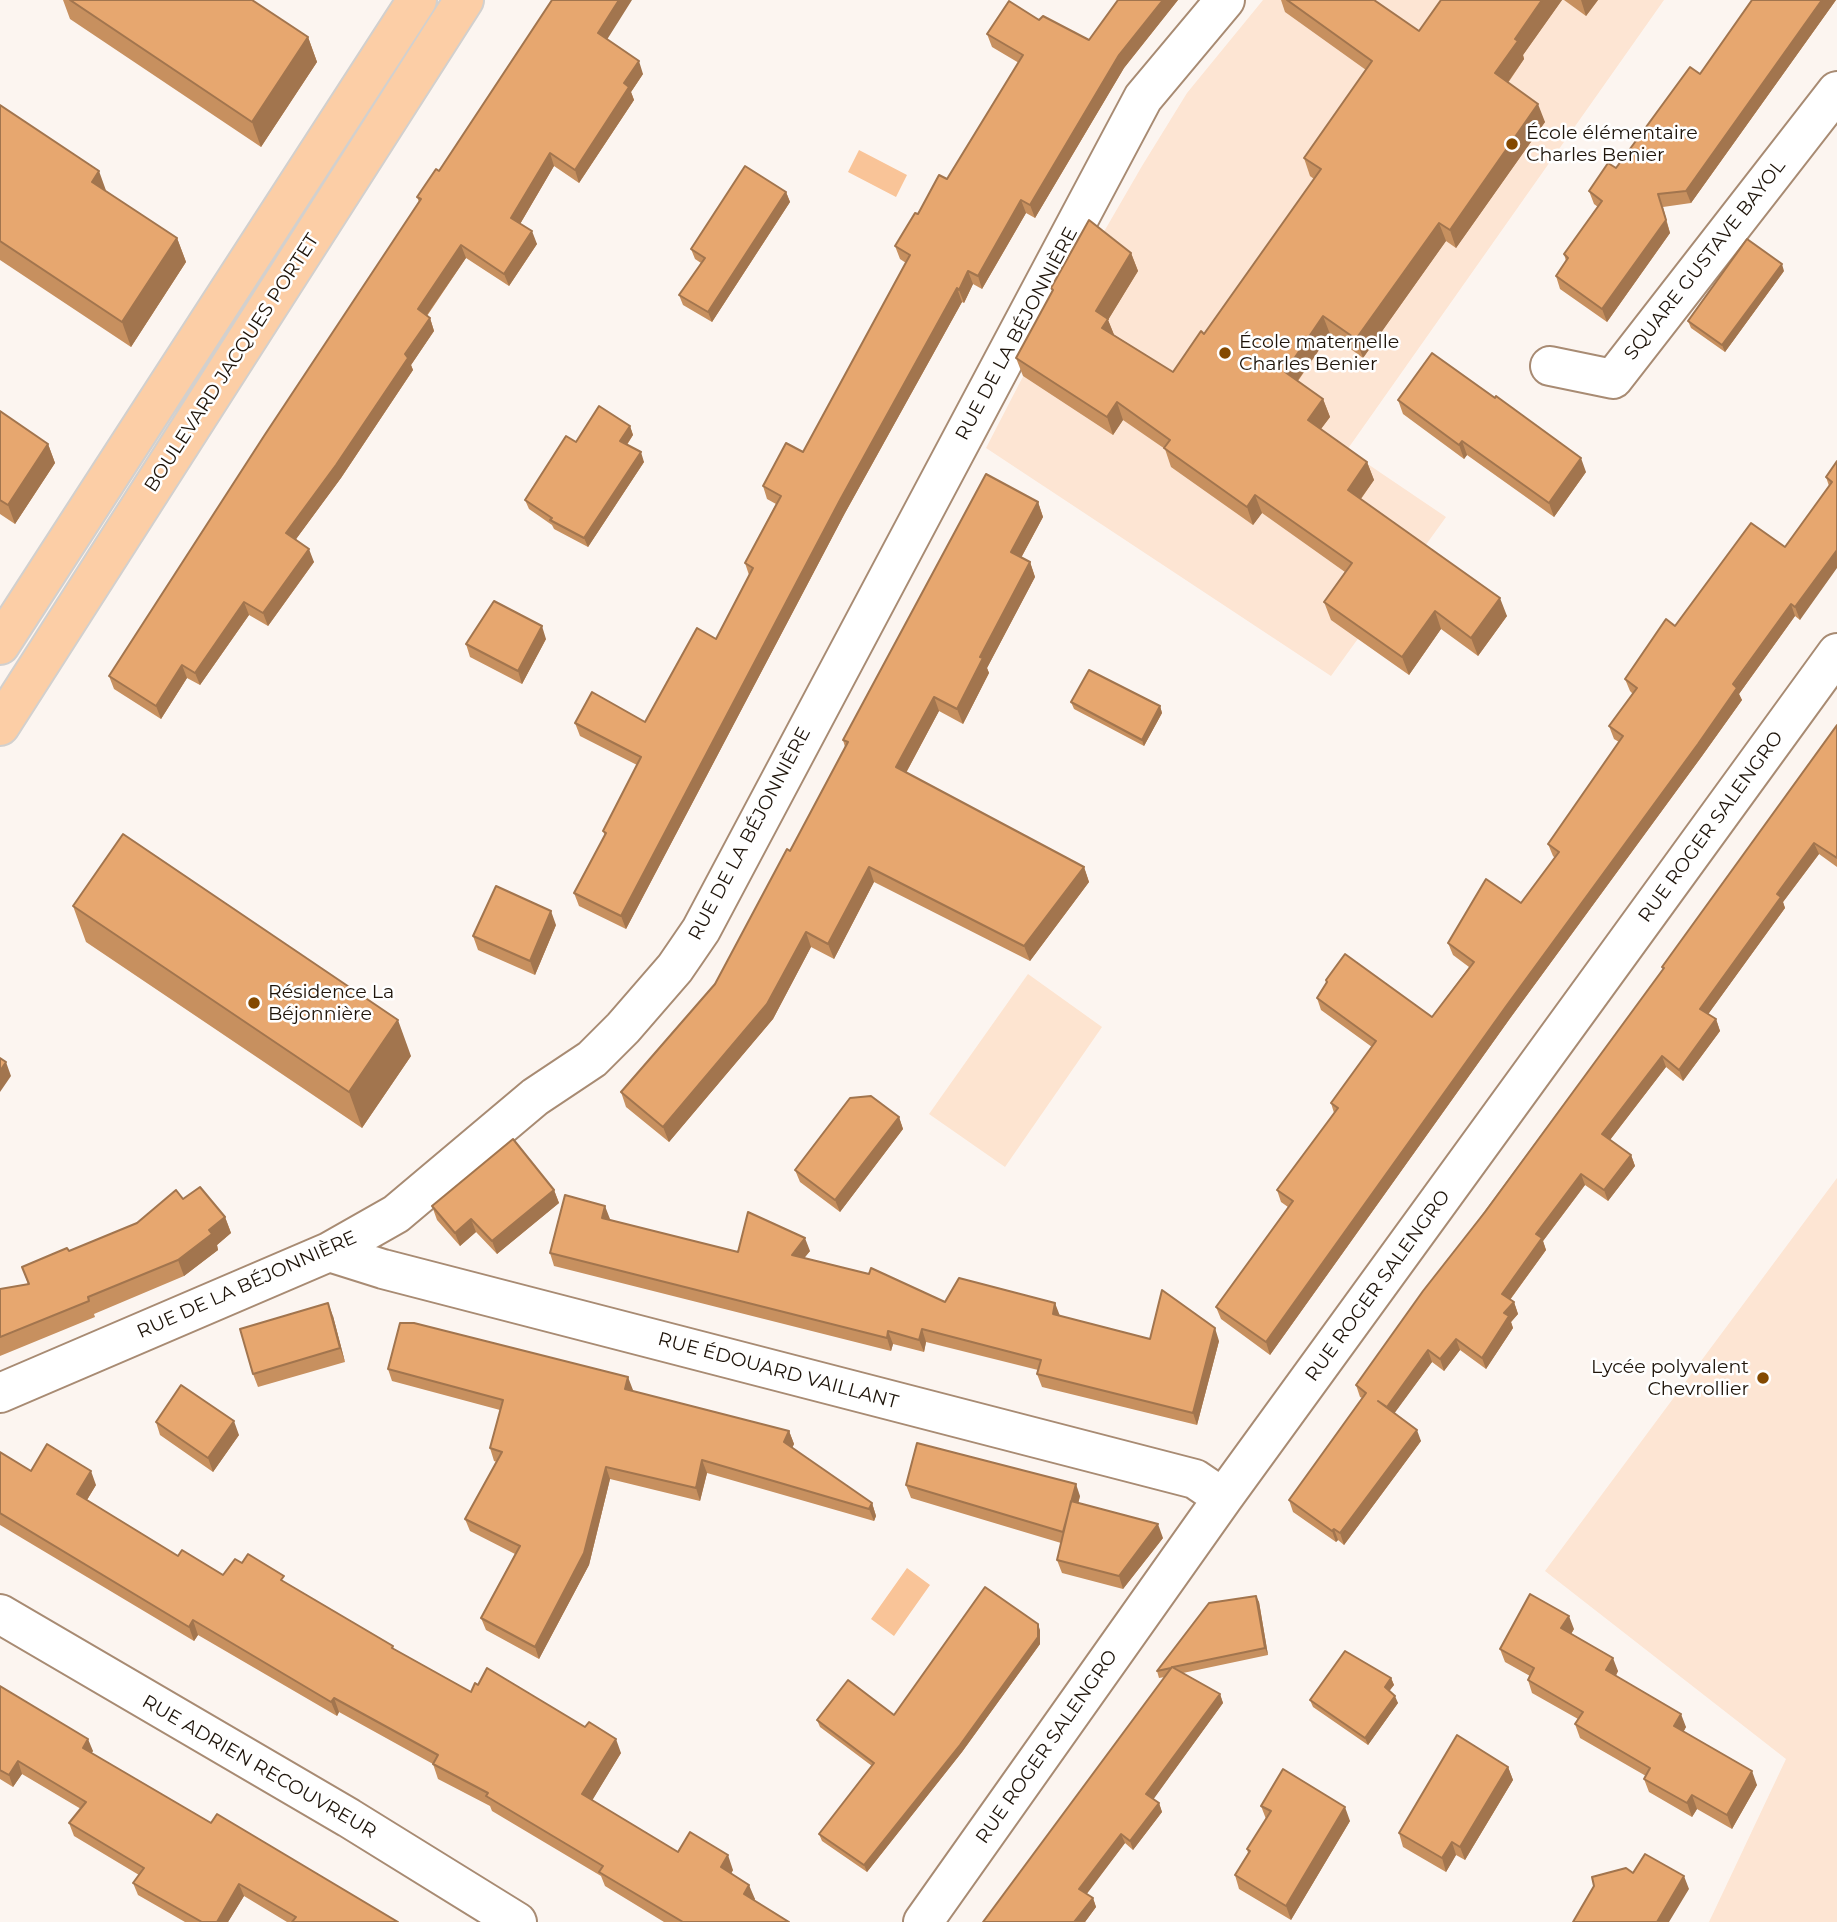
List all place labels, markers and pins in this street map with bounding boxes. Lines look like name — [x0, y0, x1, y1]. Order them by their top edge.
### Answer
place label: École élémentaire Charles Benier — [1526, 122, 1698, 166]
marker: École élémentaire Charles Benier — [1504, 136, 1520, 152]
place label: École maternelle Charles Benier — [1239, 331, 1399, 375]
marker: École maternelle Charles Benier — [1217, 345, 1233, 361]
place label: Résidence La Béjonnière — [268, 981, 394, 1025]
marker: Résidence La Béjonnière — [246, 995, 262, 1011]
place label: Lycée polyvalent Chevrollier — [1591, 1356, 1749, 1400]
marker: Lycée polyvalent Chevrollier — [1755, 1370, 1771, 1386]

